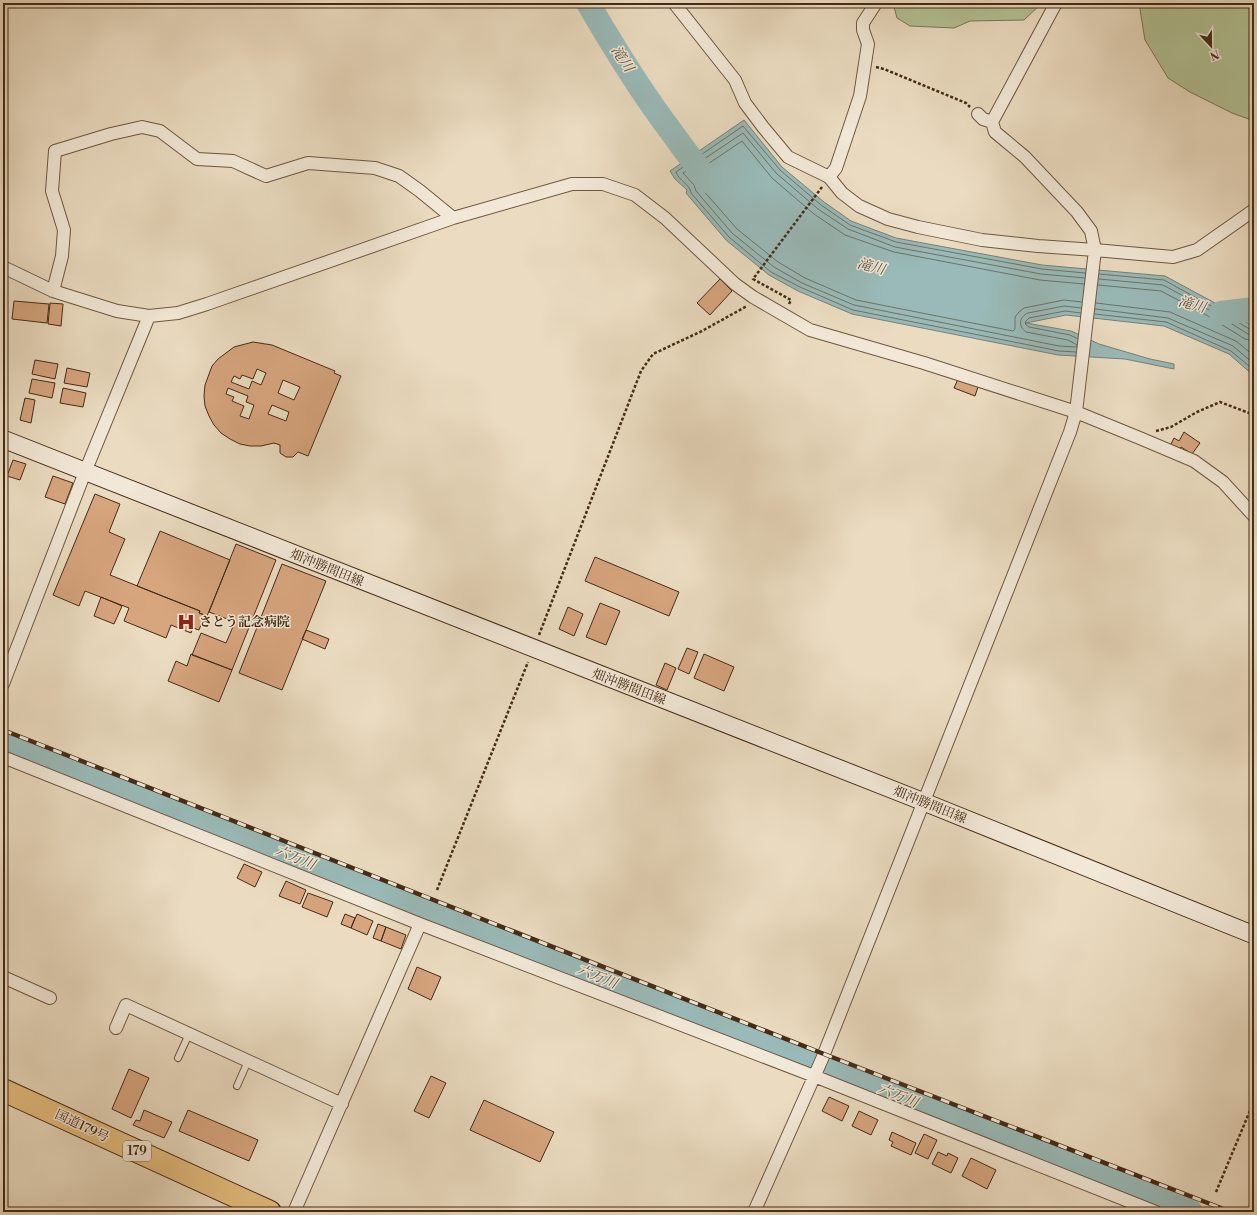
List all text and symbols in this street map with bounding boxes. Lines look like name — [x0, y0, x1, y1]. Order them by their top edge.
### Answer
north arrow — [1191, 26, 1231, 66]
water label: 滝川 — [607, 42, 638, 77]
text: N — [1207, 46, 1221, 63]
water label: 滝川 — [855, 255, 889, 280]
water label: 滝川 — [1176, 293, 1210, 318]
street label: 畑沖勝間田線 — [288, 546, 366, 590]
hospital icon: さとう記念病院 — [176, 612, 196, 632]
place label: さとう記念病院 — [199, 614, 290, 630]
street label: 畑沖勝間田線 — [590, 666, 668, 708]
street label: 畑沖勝間田線 — [891, 783, 969, 827]
water label: 六万川 — [272, 842, 320, 875]
water label: 六万川 — [574, 961, 622, 994]
water label: 六万川 — [875, 1080, 923, 1113]
street label: 国道179号 — [52, 1106, 112, 1146]
road number: 179 — [123, 1141, 151, 1161]

